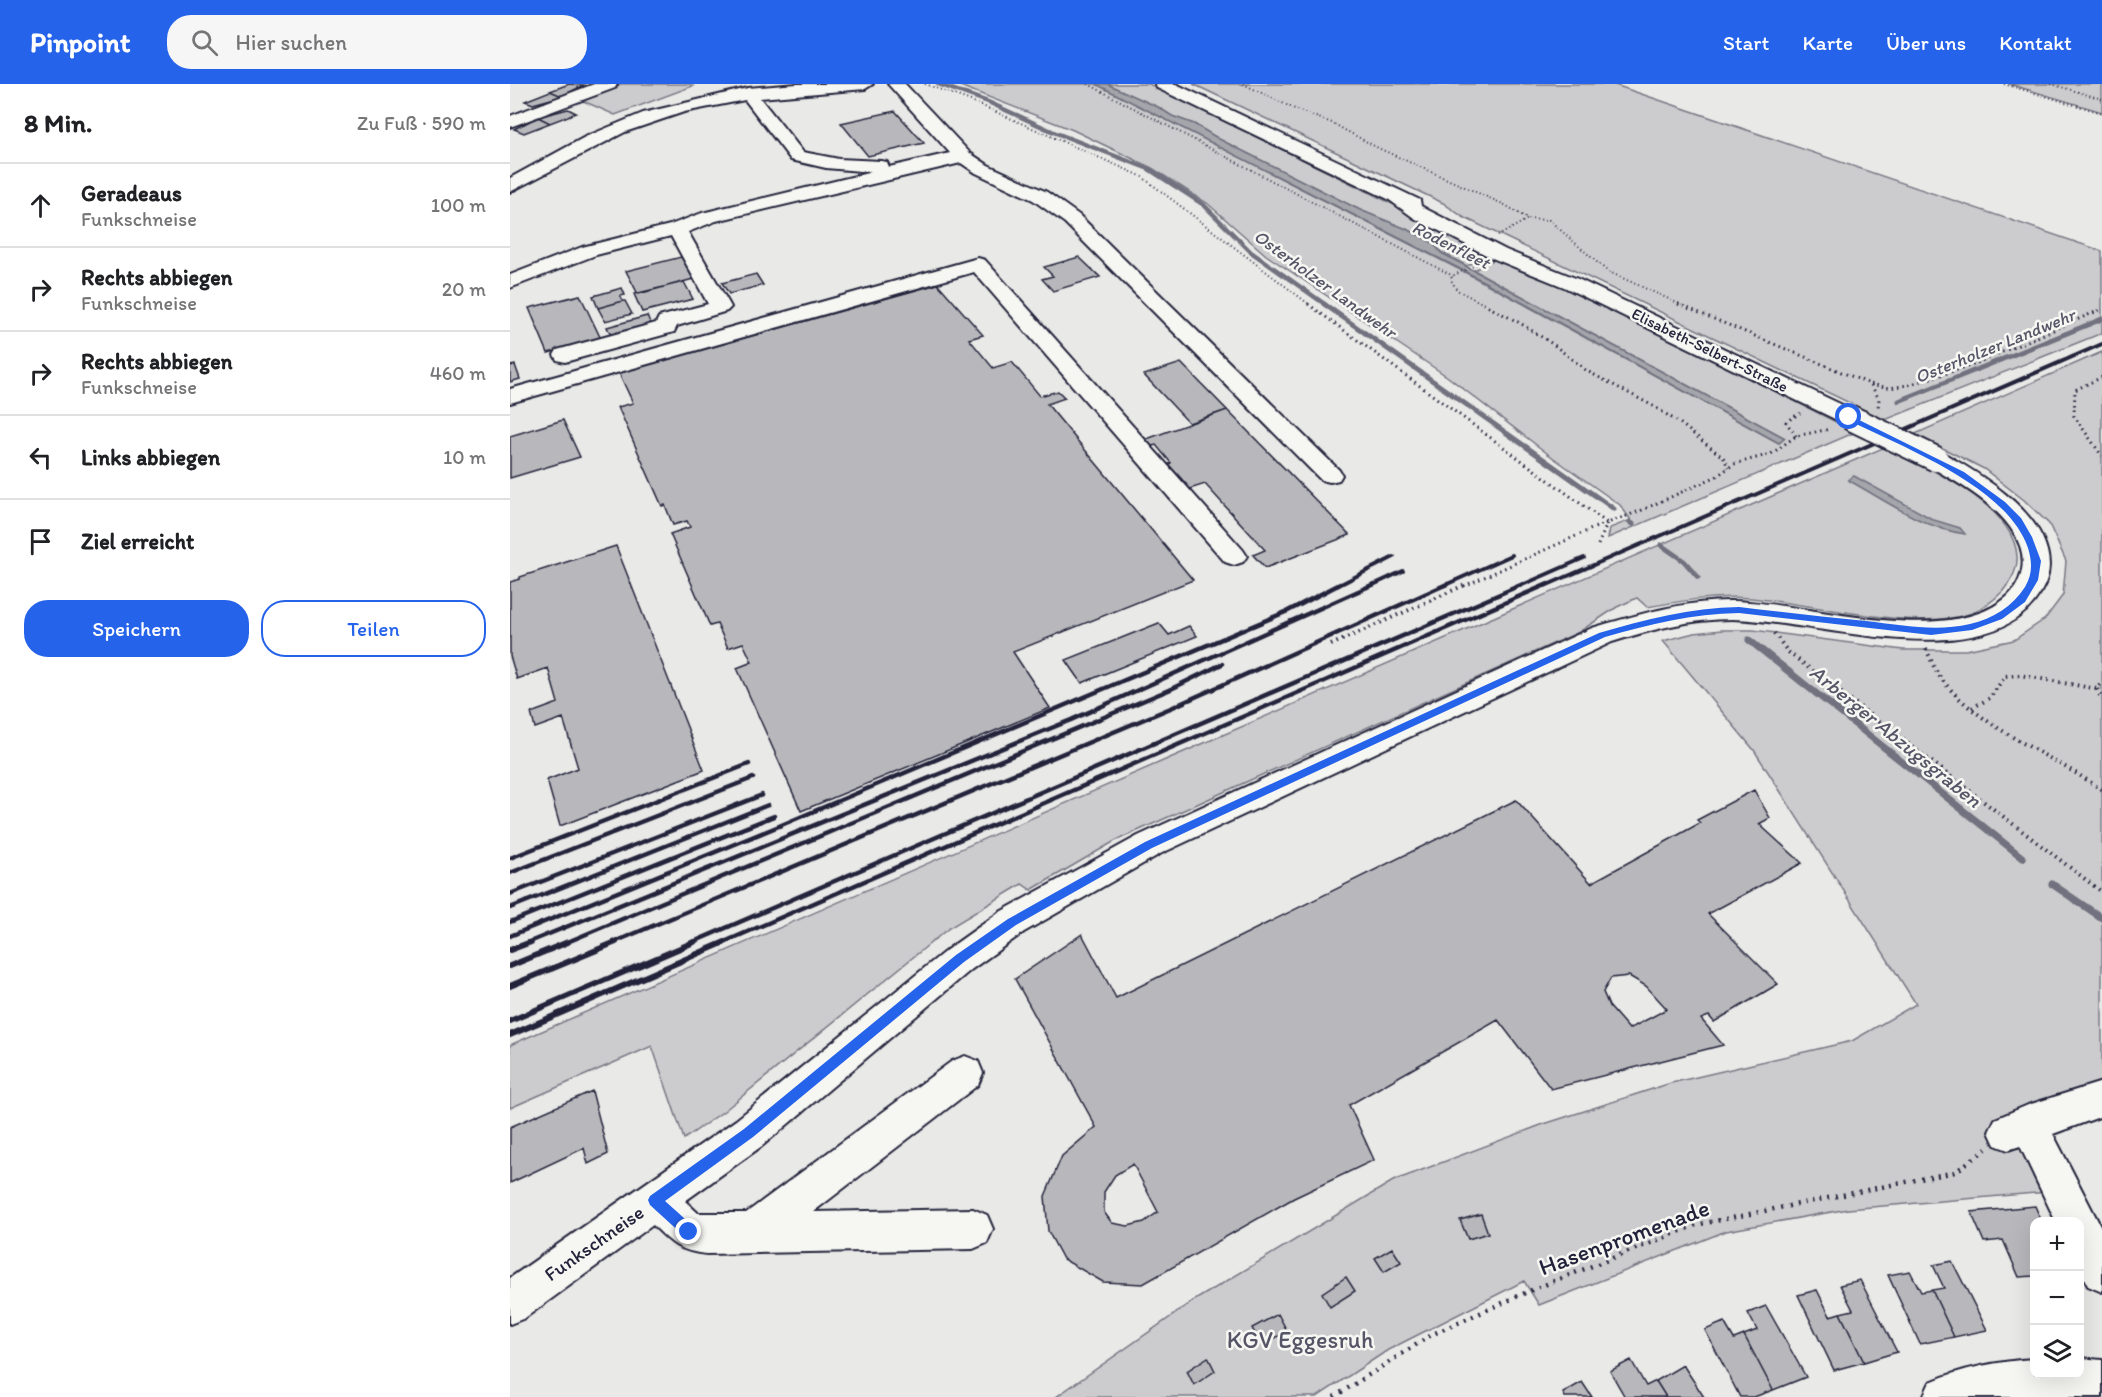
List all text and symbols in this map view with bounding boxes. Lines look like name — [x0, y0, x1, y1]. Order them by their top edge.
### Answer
search box — [167, 15, 587, 69]
text: Pinpoint — [30, 25, 131, 59]
icon: search — [188, 26, 221, 59]
text: Hier suchen — [236, 29, 347, 56]
text: Start — [1723, 30, 1769, 55]
text: Karte — [1802, 30, 1853, 55]
text: Über uns — [1886, 30, 1966, 55]
text: Kontakt — [1999, 30, 2072, 55]
text: 8 Min. — [24, 107, 92, 139]
text: Zu Fuß · 590 m — [357, 111, 486, 135]
text: Geradeaus — [81, 180, 182, 207]
icon: ahead — [24, 189, 57, 222]
text: 100 m — [431, 193, 486, 217]
text: Funkschneise — [81, 207, 197, 231]
water label: Rodenfleet — [1409, 216, 1495, 275]
water label: Osterholzer Landwehr — [1249, 225, 1402, 344]
text: Rechts abbiegen — [81, 264, 233, 291]
icon: right — [24, 273, 57, 306]
text: 20 m — [442, 277, 486, 301]
text: Funkschneise — [81, 291, 197, 315]
water label: Osterholzer Landwehr — [1912, 303, 2080, 388]
street label: Elisabeth-Selbert-Straße — [1629, 304, 1791, 396]
text: Rechts abbiegen — [81, 348, 233, 375]
icon: right — [24, 357, 57, 390]
text: 460 m — [430, 361, 486, 385]
text: Funkschneise — [81, 375, 197, 399]
route start — [1835, 403, 1861, 429]
icon: left — [24, 441, 57, 474]
text: Links abbiegen — [81, 444, 220, 471]
text: 10 m — [443, 445, 486, 469]
icon: arrive — [24, 525, 57, 558]
text: Ziel erreicht — [81, 528, 194, 555]
button: Speichern — [24, 600, 249, 657]
button: Teilen — [261, 600, 486, 657]
water label: Arberger Abzugsgraben — [1805, 659, 1987, 813]
street label: Hasenpromenade — [1535, 1193, 1713, 1281]
street label: Funkschneise — [540, 1200, 648, 1286]
map controls — [2030, 1217, 2084, 1379]
button: + — [2030, 1217, 2084, 1271]
route end — [675, 1218, 701, 1244]
button: − — [2030, 1271, 2084, 1325]
park label: KGV Eggesruh — [1227, 1325, 1373, 1354]
button: layers — [2030, 1325, 2084, 1379]

